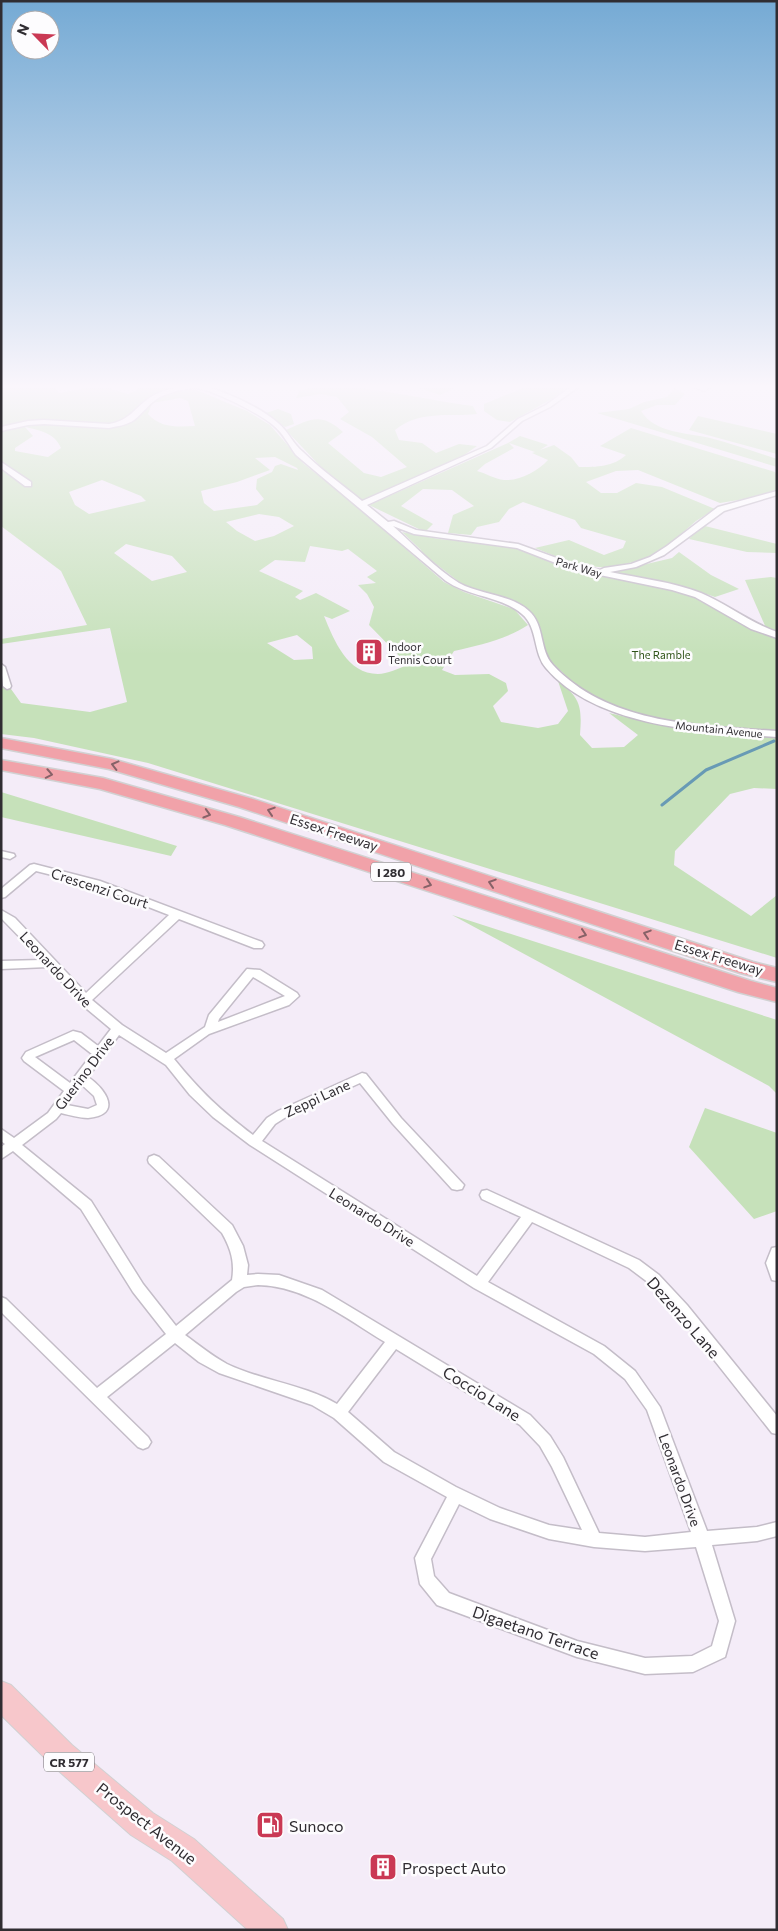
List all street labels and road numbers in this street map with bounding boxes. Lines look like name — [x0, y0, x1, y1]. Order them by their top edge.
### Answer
street label: Park Way — [555, 554, 604, 580]
street label: Mountain Avenue — [675, 718, 763, 740]
street label: Essex Freeway — [288, 810, 380, 854]
road number: I 280 — [371, 862, 411, 882]
street label: Crescenzi Court — [49, 864, 151, 912]
street label: Leonardo Drive — [17, 928, 95, 1010]
street label: Essex Freeway — [673, 935, 765, 979]
street label: Guerino Drive — [51, 1033, 117, 1113]
street label: Zeppi Lane — [282, 1075, 352, 1121]
street label: Leonardo Drive — [326, 1184, 418, 1250]
street label: Dezenzo Lane — [644, 1272, 724, 1362]
street label: Coccio Lane — [440, 1362, 524, 1424]
street label: Leonardo Drive — [655, 1431, 705, 1529]
street label: Digaetano Terrace — [470, 1601, 602, 1663]
road number: CR 577 — [44, 1752, 94, 1771]
street label: Prospect Avenue — [93, 1778, 201, 1868]

